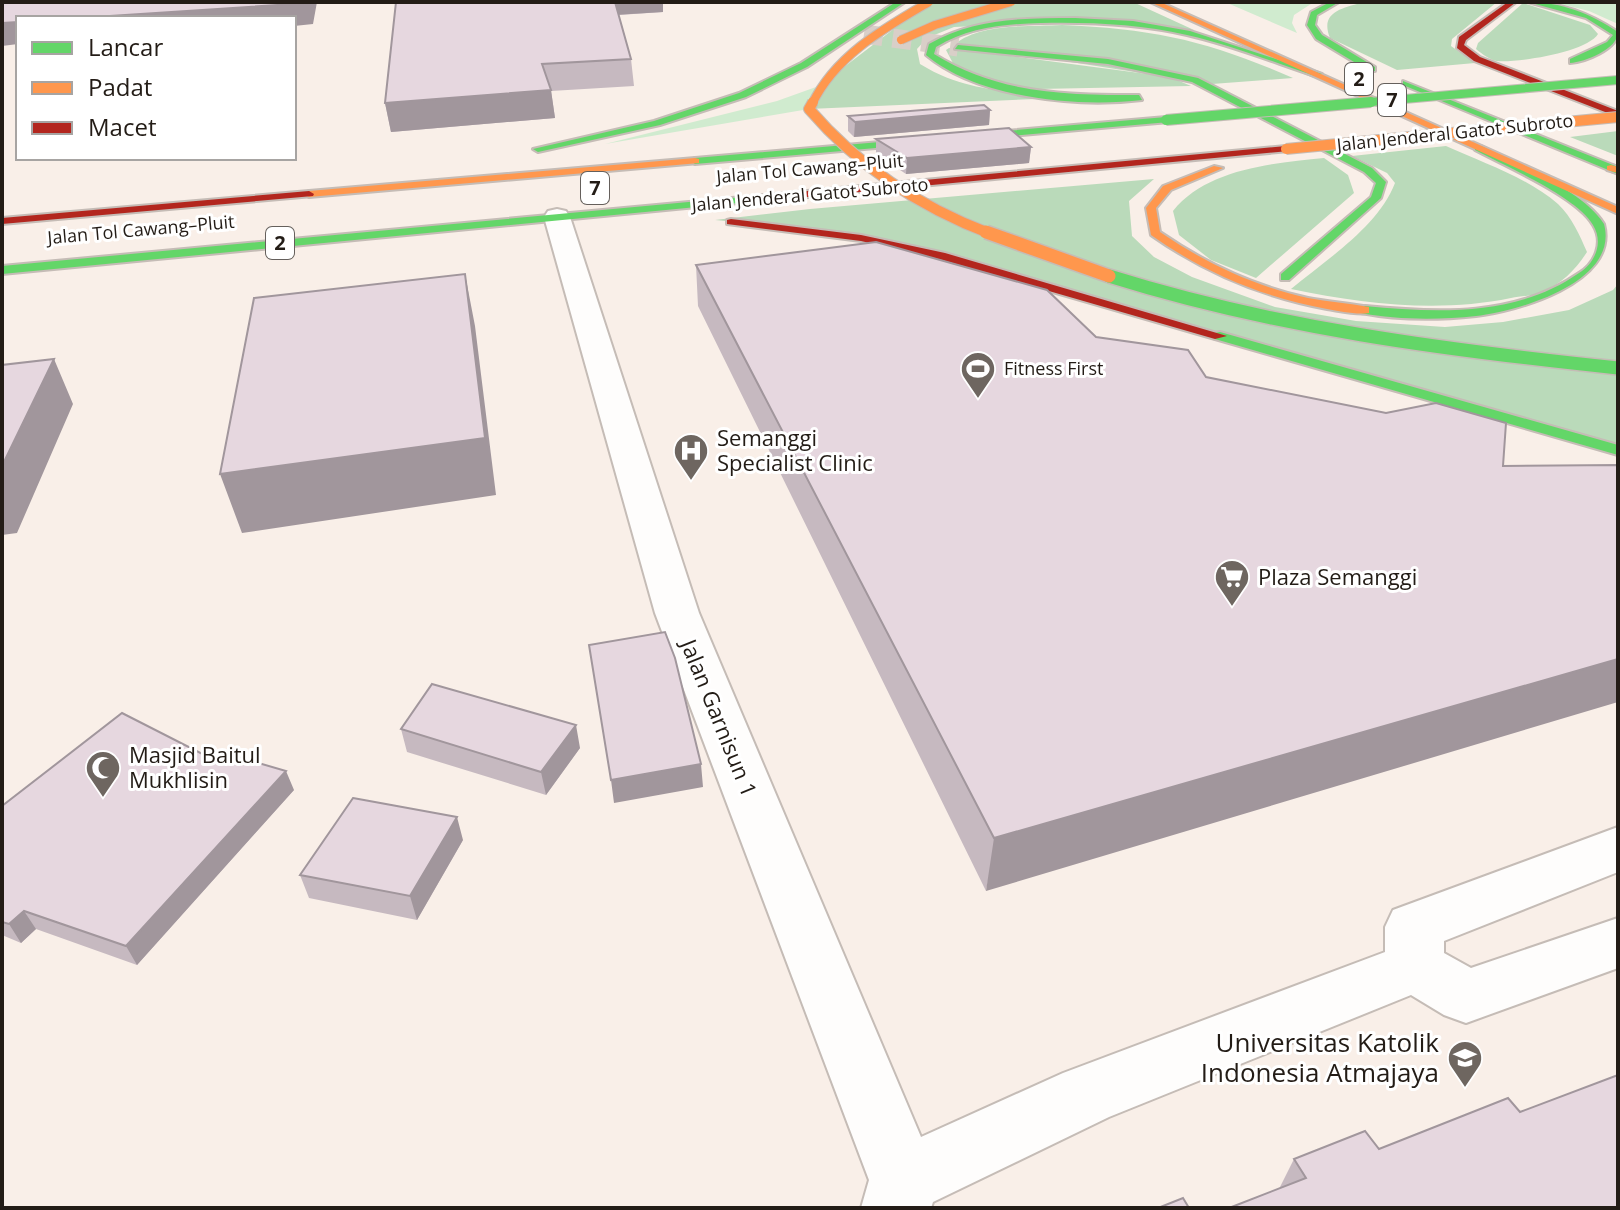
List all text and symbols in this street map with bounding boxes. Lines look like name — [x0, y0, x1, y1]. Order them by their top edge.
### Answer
legend — [16, 16, 296, 160]
text: Lancar — [88, 30, 163, 63]
road number: 2 — [1345, 63, 1373, 95]
text: Padat — [88, 70, 152, 103]
road number: 7 — [1378, 84, 1406, 116]
street label: Jalan Jenderal Gatot Subroto — [1334, 108, 1574, 157]
text: Macet — [88, 110, 156, 143]
street label: Jalan Tol Cawang–Pluit — [713, 148, 904, 188]
road number: 7 — [581, 172, 609, 204]
street label: Jalan Jenderal Gatot Subroto — [689, 172, 929, 216]
street label: Jalan Tol Cawang–Pluit — [44, 209, 235, 249]
road number: 2 — [266, 227, 294, 259]
sports icon: Fitness First — [959, 350, 997, 400]
place label: Fitness First — [1004, 356, 1103, 380]
place label: Semanggi Specialist Clinic — [717, 422, 873, 477]
hospital icon: Semanggi Specialist Clinic — [672, 432, 710, 482]
supermarket icon: Plaza Semanggi — [1213, 558, 1251, 608]
place label: Plaza Semanggi — [1258, 561, 1417, 591]
street label: Jalan Garnisun 1 — [674, 633, 765, 801]
place label: Masjid Baitul Mukhlisin — [129, 739, 261, 794]
mosque icon: Masjid Baitul Mukhlisin — [84, 749, 122, 799]
place label: Universitas Katolik Indonesia Atmajaya — [1201, 1024, 1439, 1090]
school or university icon: Universitas Katolik Indonesia Atmajaya — [1446, 1039, 1484, 1089]

